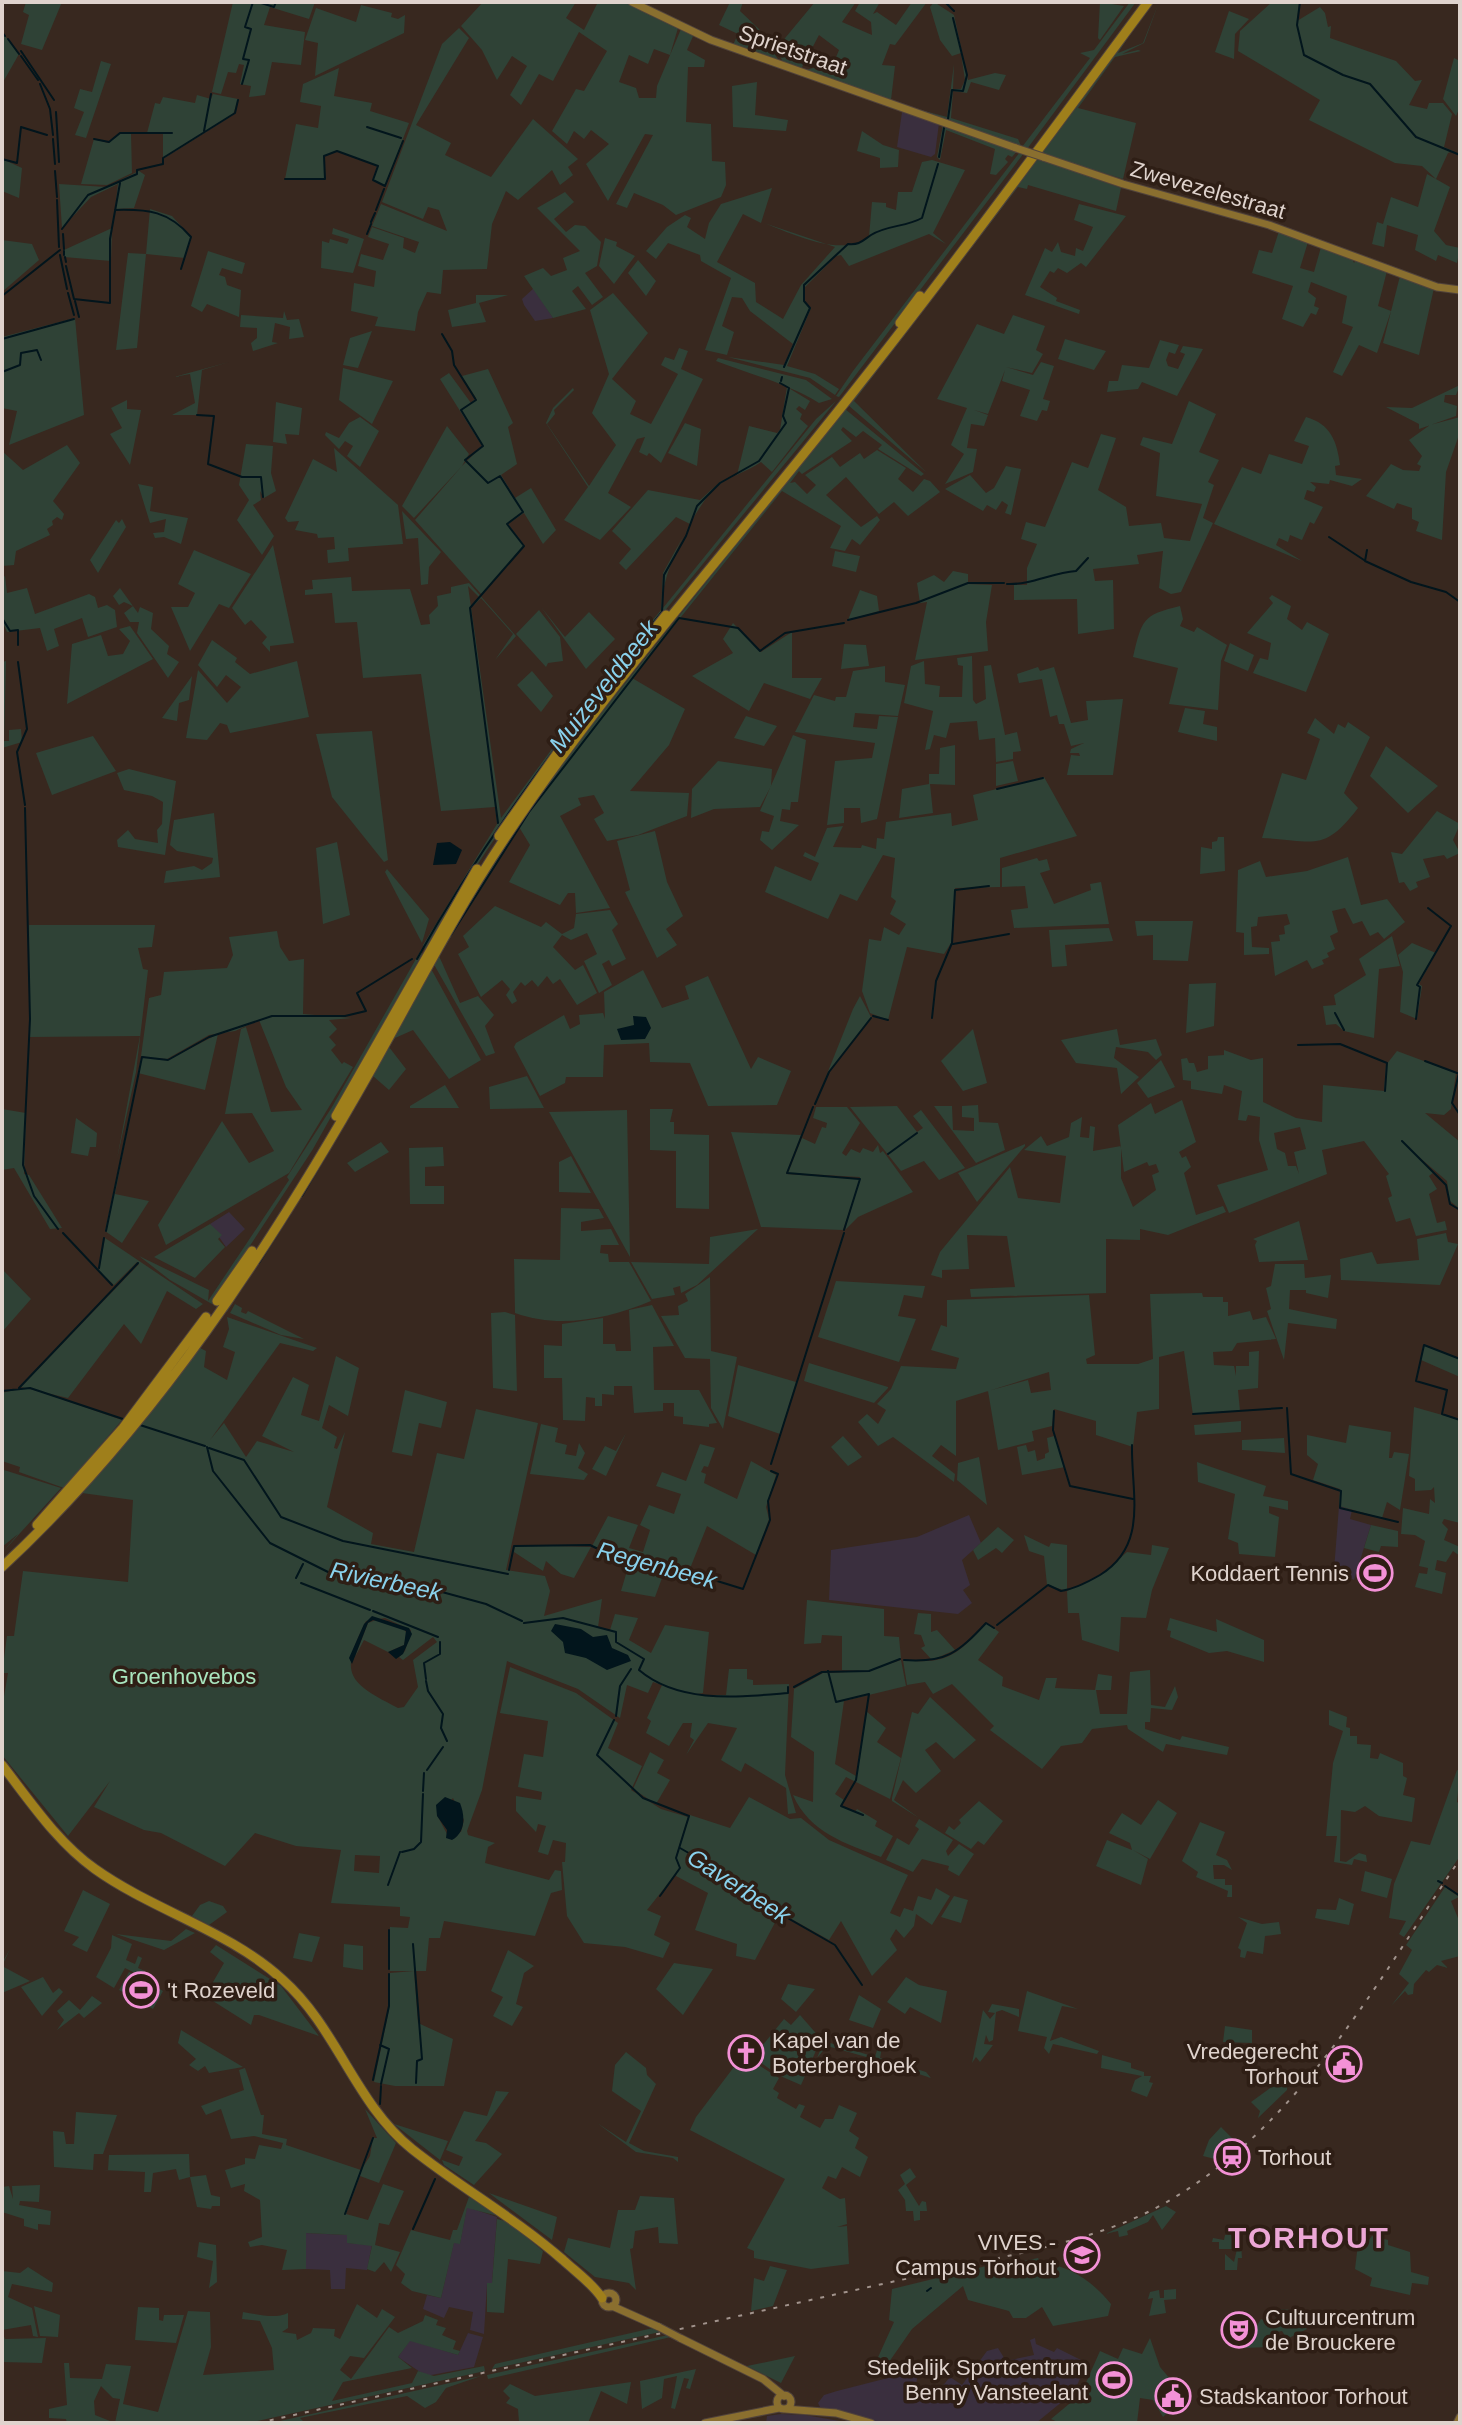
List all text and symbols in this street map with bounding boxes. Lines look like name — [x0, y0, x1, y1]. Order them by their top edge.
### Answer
street label: Sprietstraat — [736, 20, 850, 80]
street label: Zwevezelestraat — [1128, 156, 1288, 224]
water label: Muizeveldbeek — [543, 613, 664, 757]
water label: Regenbeek — [594, 1536, 722, 1594]
sports icon: Koddaert Tennis — [1356, 1554, 1394, 1592]
water label: Rivierbeek — [328, 1556, 446, 1606]
place label: Koddaert Tennis — [1190, 1561, 1349, 1586]
park label: Groenhovebos — [112, 1664, 256, 1689]
water label: Gaverbeek — [682, 1843, 797, 1930]
sports icon: 't Rozeveld — [122, 1971, 160, 2009]
place label: 't Rozeveld — [167, 1978, 275, 2003]
place label: Kapel van de Boterberghoek — [772, 2028, 917, 2078]
church icon: Kapel van de Boterberghoek — [727, 2034, 765, 2072]
place label: Vredegerecht Torhout — [1187, 2039, 1318, 2089]
public building icon: Vredegerecht Torhout — [1325, 2045, 1363, 2083]
station icon: Torhout — [1213, 2138, 1251, 2176]
place label: Torhout — [1258, 2145, 1331, 2170]
district label: TORHOUT — [1228, 2221, 1390, 2254]
place label: VIVES - Campus Torhout — [895, 2230, 1056, 2280]
school or university icon: VIVES - Campus Torhout — [1063, 2236, 1101, 2274]
place label: Cultuurcentrum de Brouckere — [1265, 2305, 1415, 2355]
theatre icon: Cultuurcentrum de Brouckere — [1220, 2311, 1258, 2349]
place label: Stedelijk Sportcentrum Benny Vansteelant — [867, 2355, 1088, 2405]
sports icon: Stedelijk Sportcentrum Benny Vansteelant — [1095, 2361, 1133, 2399]
public building icon: Stadskantoor Torhout — [1154, 2377, 1192, 2415]
place label: Stadskantoor Torhout — [1199, 2384, 1408, 2409]

